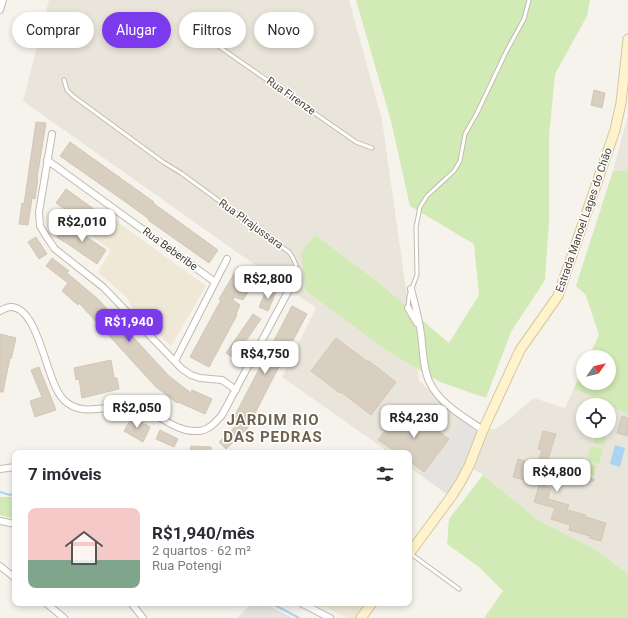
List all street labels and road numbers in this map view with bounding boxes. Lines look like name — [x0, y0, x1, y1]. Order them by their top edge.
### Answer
street label: Rua Firenze — [264, 74, 318, 118]
street label: Estrada Manoel Lages do Chão — [553, 146, 615, 294]
street label: Rua Pirajussara — [216, 196, 286, 252]
street label: Rua Beberibe — [140, 225, 200, 273]

